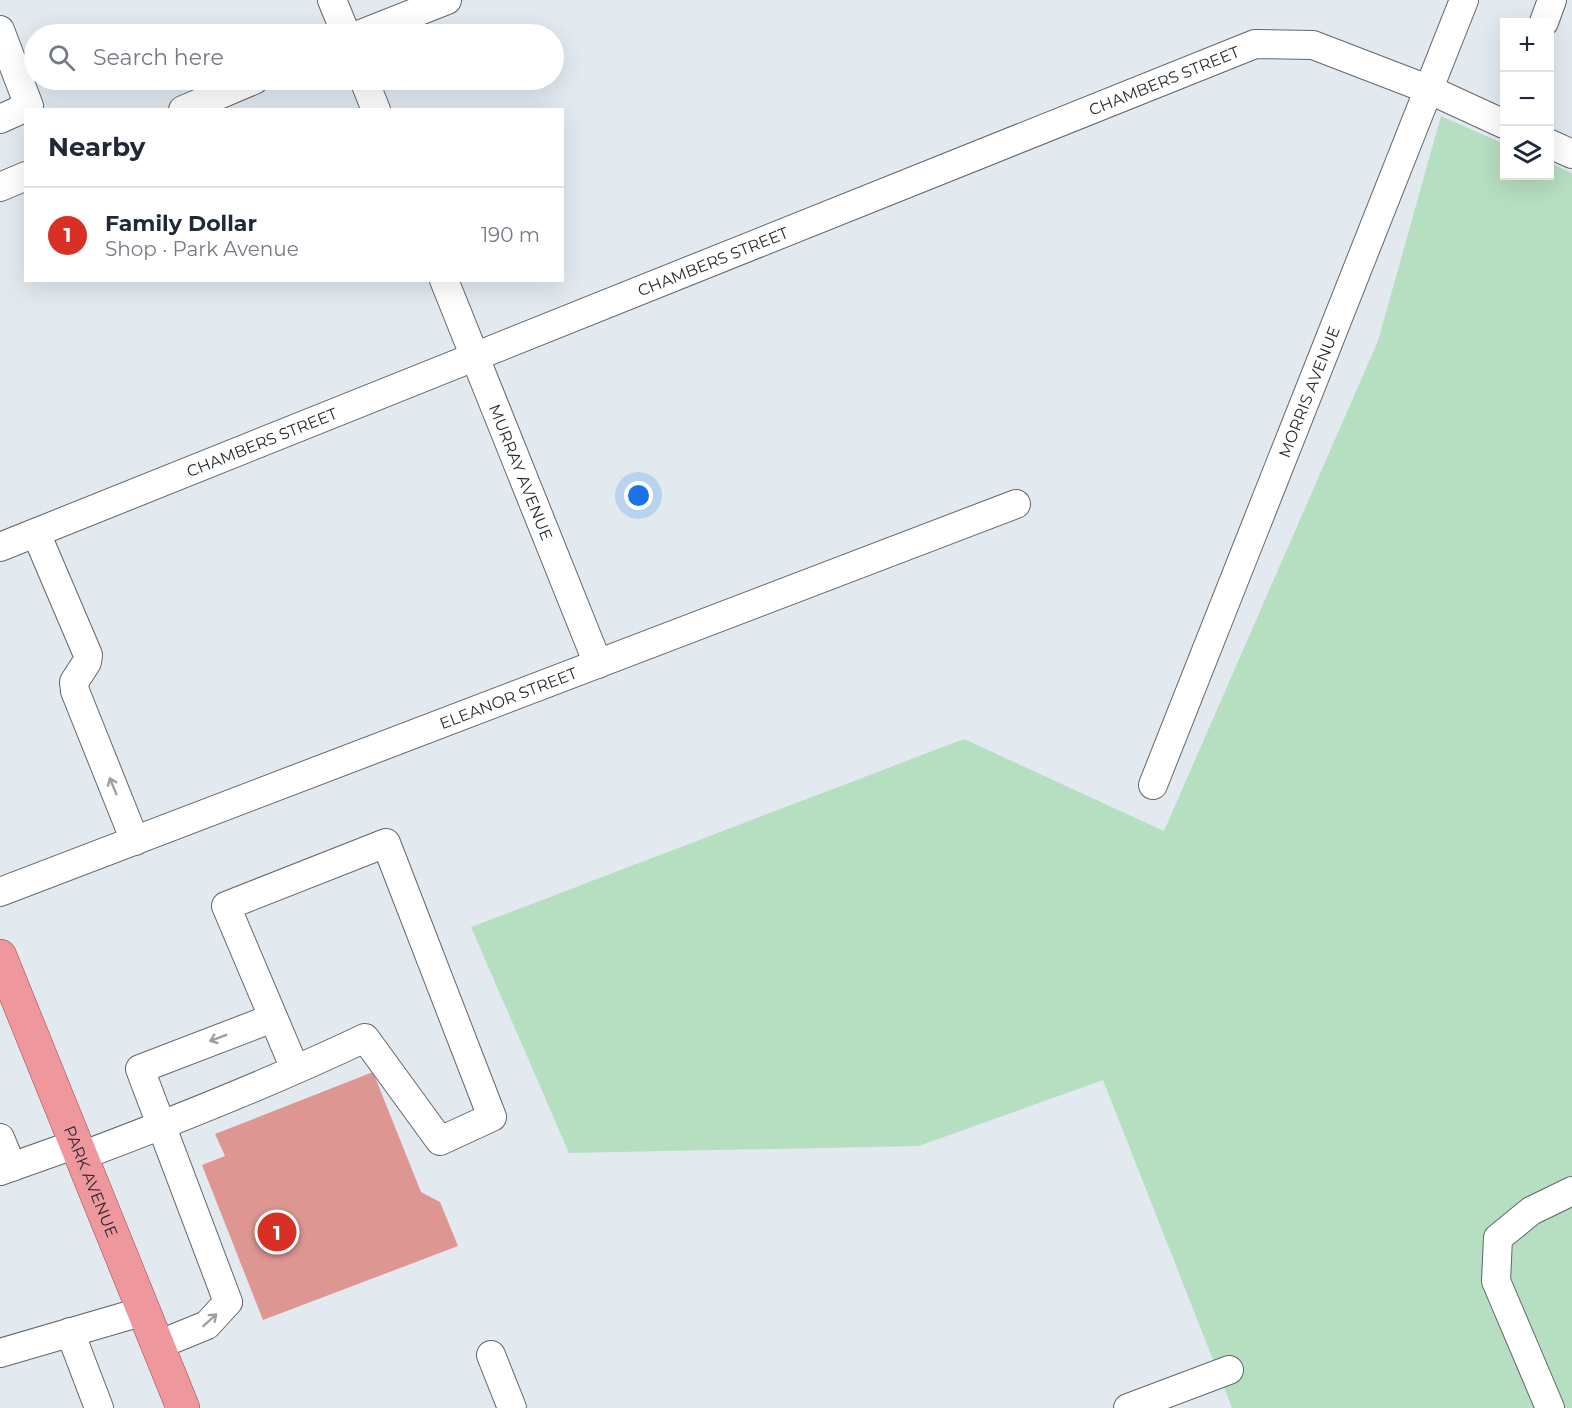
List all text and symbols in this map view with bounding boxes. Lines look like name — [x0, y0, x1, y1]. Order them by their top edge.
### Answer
map controls — [1500, 18, 1554, 180]
button: + — [1500, 18, 1554, 72]
search box — [24, 24, 564, 90]
icon: search — [45, 41, 78, 74]
street label: CHAMBERS STREET — [1086, 42, 1243, 120]
text: Search here — [93, 44, 224, 71]
button: − — [1500, 72, 1554, 126]
button: layers — [1500, 126, 1554, 180]
text: Nearby — [48, 131, 145, 163]
text: Family Dollar — [105, 210, 257, 237]
text: 1 — [64, 223, 71, 247]
text: 190 m — [481, 223, 540, 247]
street label: CHAMBERS STREET — [635, 223, 792, 300]
text: Shop · Park Avenue — [105, 237, 299, 261]
street label: MORRIS AVENUE — [1275, 323, 1344, 460]
street label: MURRAY AVENUE — [485, 401, 556, 543]
street label: CHAMBERS STREET — [184, 404, 341, 481]
your location — [624, 481, 653, 510]
street label: ELEANOR STREET — [437, 663, 581, 733]
one-way arrow — [107, 778, 118, 796]
one-way arrow — [210, 1034, 228, 1045]
street label: PARK AVENUE — [60, 1123, 122, 1240]
pin: 1 — [258, 1210, 296, 1254]
one-way arrow — [202, 1313, 217, 1327]

